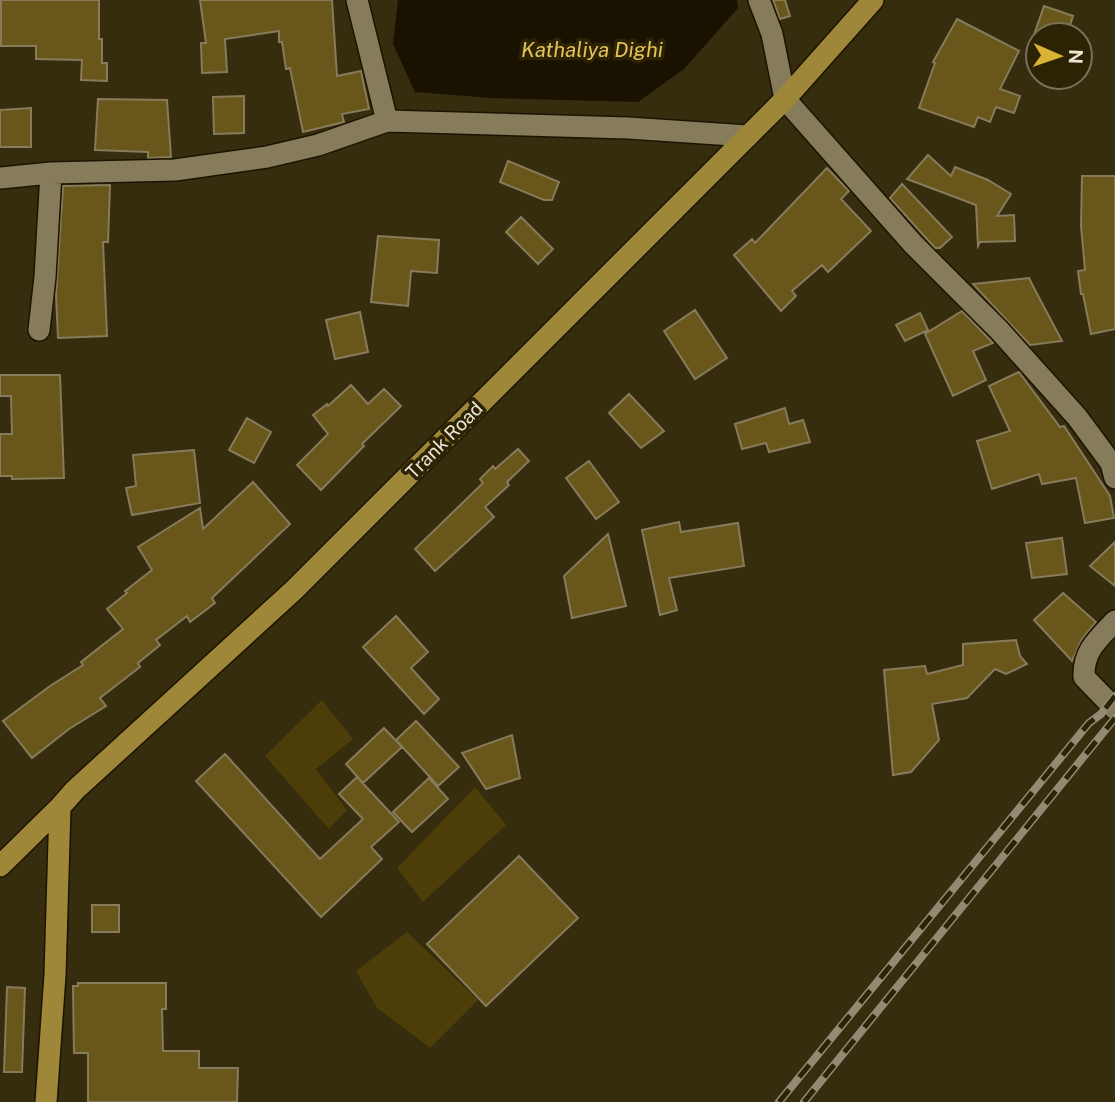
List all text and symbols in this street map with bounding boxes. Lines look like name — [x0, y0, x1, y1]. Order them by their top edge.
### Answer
north arrow — [1024, 21, 1094, 91]
water label: Kathaliya Dighi — [521, 37, 663, 62]
text: N — [1065, 49, 1087, 64]
street label: Trank Road — [401, 397, 487, 483]

